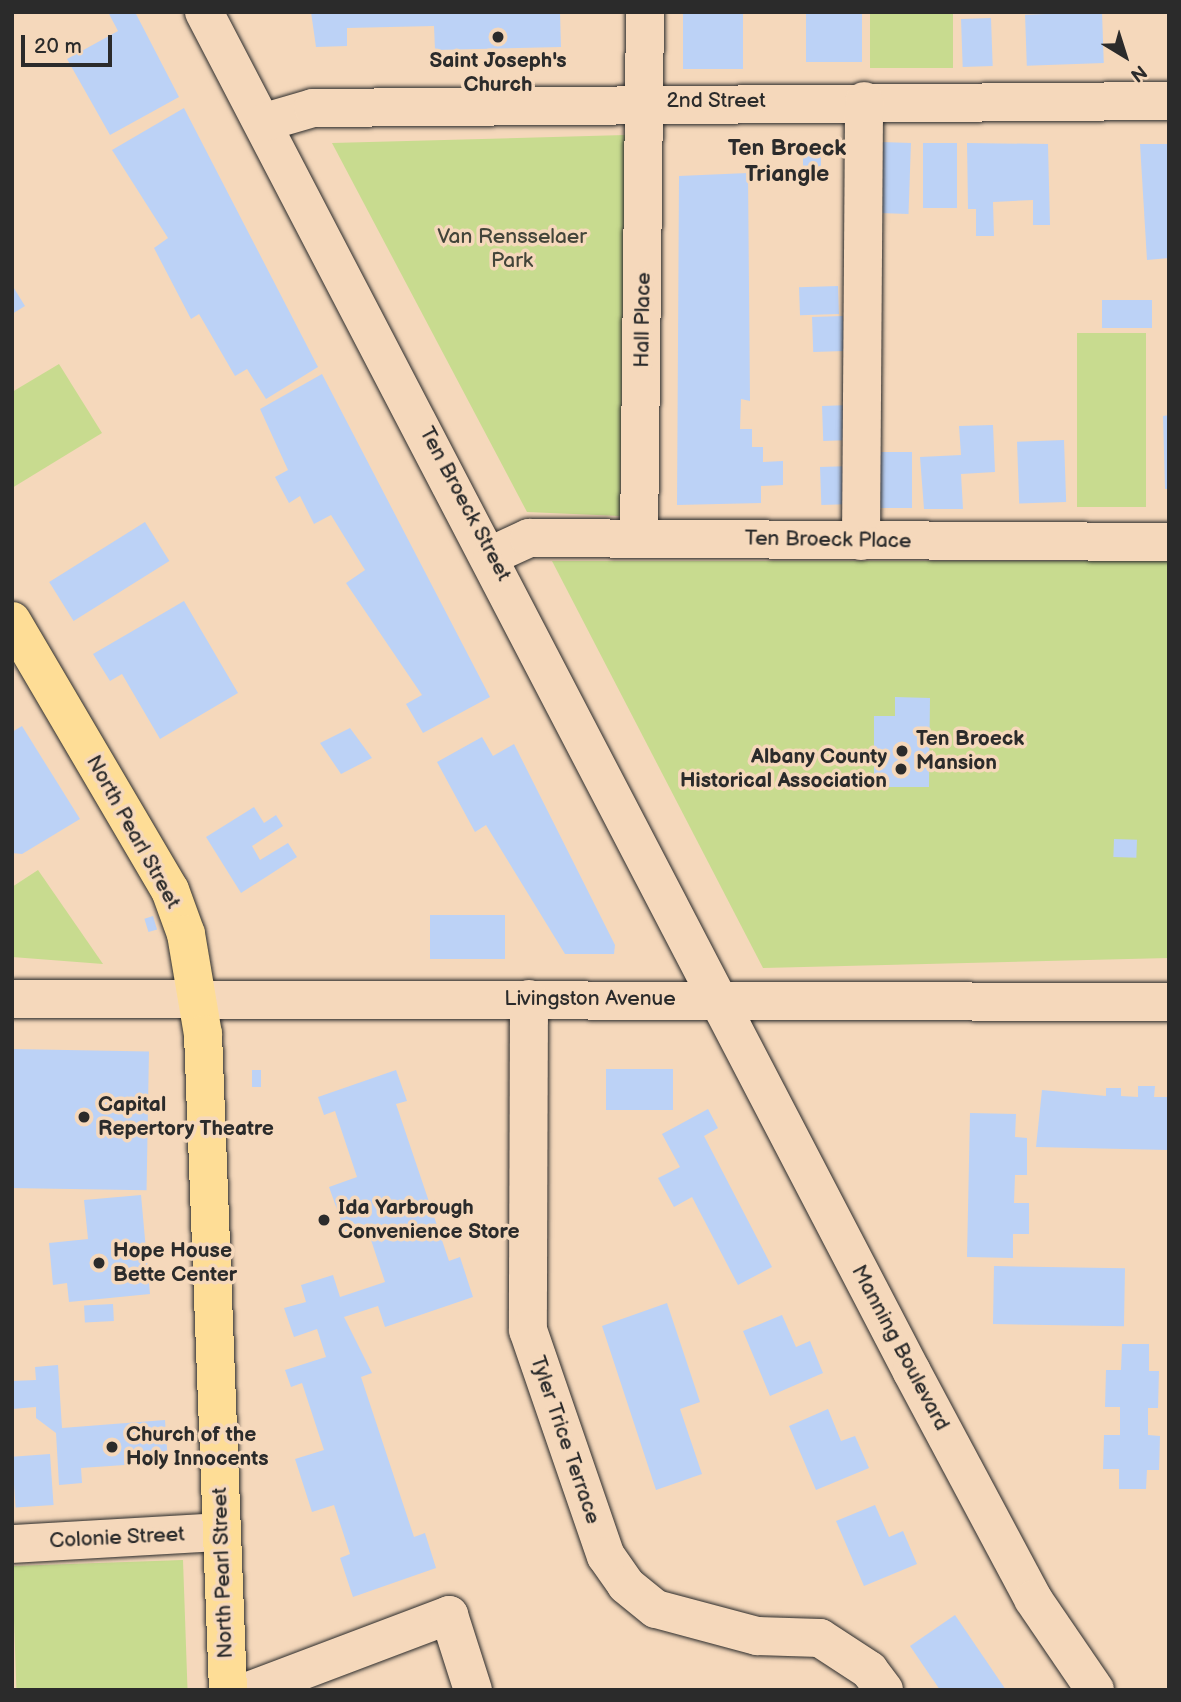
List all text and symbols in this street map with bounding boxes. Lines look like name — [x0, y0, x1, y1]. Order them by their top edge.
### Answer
scale bar — [24, 21, 116, 65]
north arrow — [1090, 21, 1160, 91]
marker: Saint Joseph's Church — [490, 29, 506, 45]
text: 20 m — [34, 34, 82, 59]
place label: Saint Joseph's Church — [430, 48, 566, 98]
text: N — [1126, 59, 1151, 86]
street label: 2nd Street — [666, 88, 766, 114]
district label: Ten Broeck Triangle — [728, 134, 846, 188]
park label: Van Rensselaer Park — [437, 224, 587, 274]
street label: Hall Place — [630, 272, 656, 368]
street label: Ten Broeck Street — [414, 423, 516, 585]
street label: Ten Broeck Place — [744, 526, 912, 554]
place label: Ten Broeck Mansion — [916, 726, 1024, 776]
marker: Ten Broeck Mansion — [894, 743, 910, 759]
place label: Albany County Historical Association — [680, 744, 887, 794]
street label: North Pearl Street — [80, 751, 186, 913]
marker: Albany County Historical Association — [893, 761, 909, 777]
street label: Livingston Avenue — [504, 986, 676, 1012]
place label: Capital Repertory Theatre — [98, 1092, 275, 1142]
marker: Capital Repertory Theatre — [76, 1109, 92, 1125]
place label: Ida Yarbrough Convenience Store — [338, 1195, 520, 1245]
marker: Ida Yarbrough Convenience Store — [316, 1212, 332, 1228]
place label: Hope House Bette Center — [113, 1238, 237, 1288]
marker: Hope House Bette Center — [91, 1255, 107, 1271]
street label: Manning Boulevard — [846, 1261, 954, 1435]
street label: Tyler Trice Terrace — [524, 1352, 606, 1528]
place label: Church of the Holy Innocents — [126, 1422, 269, 1472]
marker: Church of the Holy Innocents — [104, 1439, 120, 1455]
street label: North Pearl Street — [207, 1487, 239, 1659]
street label: Colonie Street — [48, 1522, 186, 1554]

